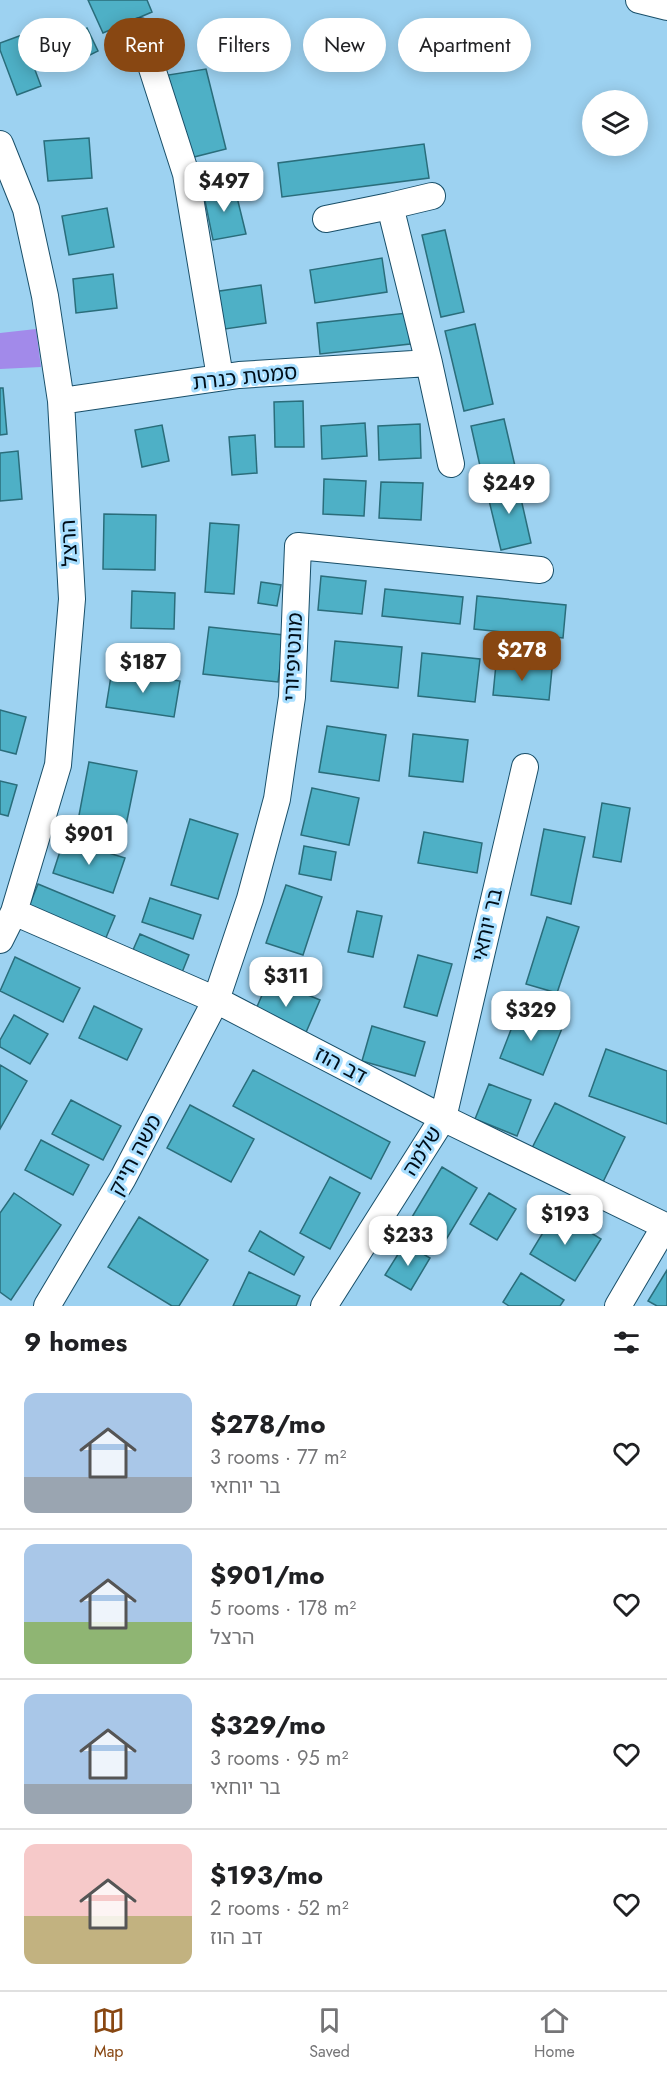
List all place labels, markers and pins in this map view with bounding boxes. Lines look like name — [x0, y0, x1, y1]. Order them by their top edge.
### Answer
pin: $497 — [188, 162, 260, 213]
pin: $249 — [473, 464, 545, 515]
pin: $278 — [486, 631, 558, 682]
pin: $187 — [107, 643, 179, 694]
pin: $901 — [53, 815, 125, 866]
pin: $311 — [250, 957, 322, 1008]
pin: $329 — [495, 991, 567, 1042]
pin: $193 — [529, 1195, 601, 1246]
pin: $233 — [372, 1216, 444, 1267]

